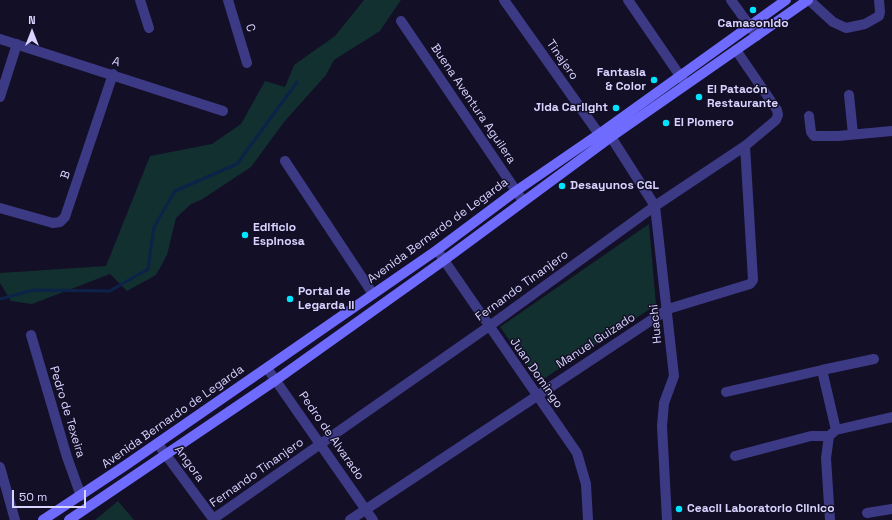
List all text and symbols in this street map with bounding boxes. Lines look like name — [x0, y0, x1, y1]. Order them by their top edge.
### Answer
marker: Camasonido — [748, 5, 758, 15]
north arrow — [12, 12, 52, 52]
text: N — [28, 13, 36, 27]
place label: Camasonido — [717, 17, 789, 31]
street label: C — [242, 22, 258, 34]
street label: Tinajero — [543, 37, 581, 83]
street label: Buena Aventura Aguilera — [427, 41, 519, 167]
street label: A — [110, 54, 122, 70]
place label: Fantasia & Color — [597, 66, 646, 94]
marker: Fantasia & Color — [649, 75, 659, 85]
place label: El Patacón Restaurante — [707, 83, 778, 111]
marker: El Patacón Restaurante — [694, 92, 704, 102]
place label: Jida Carlight — [534, 101, 608, 115]
marker: Jida Carlight — [611, 103, 621, 113]
place label: El Plomero — [674, 116, 734, 130]
marker: El Plomero — [661, 118, 671, 128]
street label: B — [58, 169, 74, 181]
street label: Avenida Bernardo de Legarda — [365, 175, 511, 287]
place label: Desayunos CGL — [570, 179, 659, 193]
marker: Desayunos CGL — [557, 181, 567, 191]
place label: Edificio Espinosa — [253, 221, 305, 249]
marker: Edificio Espinosa — [240, 230, 250, 240]
street label: Fernando Tinanjero — [473, 248, 571, 324]
place label: Portal de Legarda II — [298, 285, 355, 313]
marker: Portal de Legarda II — [285, 294, 295, 304]
street label: Huachi — [647, 304, 665, 344]
street label: Manuel Guizado — [554, 310, 638, 372]
street label: Juan Domingo — [506, 335, 566, 411]
street label: Avenida Bernardo de Legarda — [99, 362, 247, 472]
street label: Pedro de Texeira — [46, 364, 88, 460]
street label: Pedro de Alvarado — [295, 389, 367, 483]
street label: Fernando Tinanjero — [207, 435, 307, 511]
street label: Angora — [171, 443, 207, 485]
scale bar — [14, 482, 88, 508]
text: 50 m — [19, 489, 47, 505]
place label: Ceacli Laboratorio Clinico — [687, 502, 834, 516]
marker: Ceacli Laboratorio Clinico — [674, 504, 684, 514]

